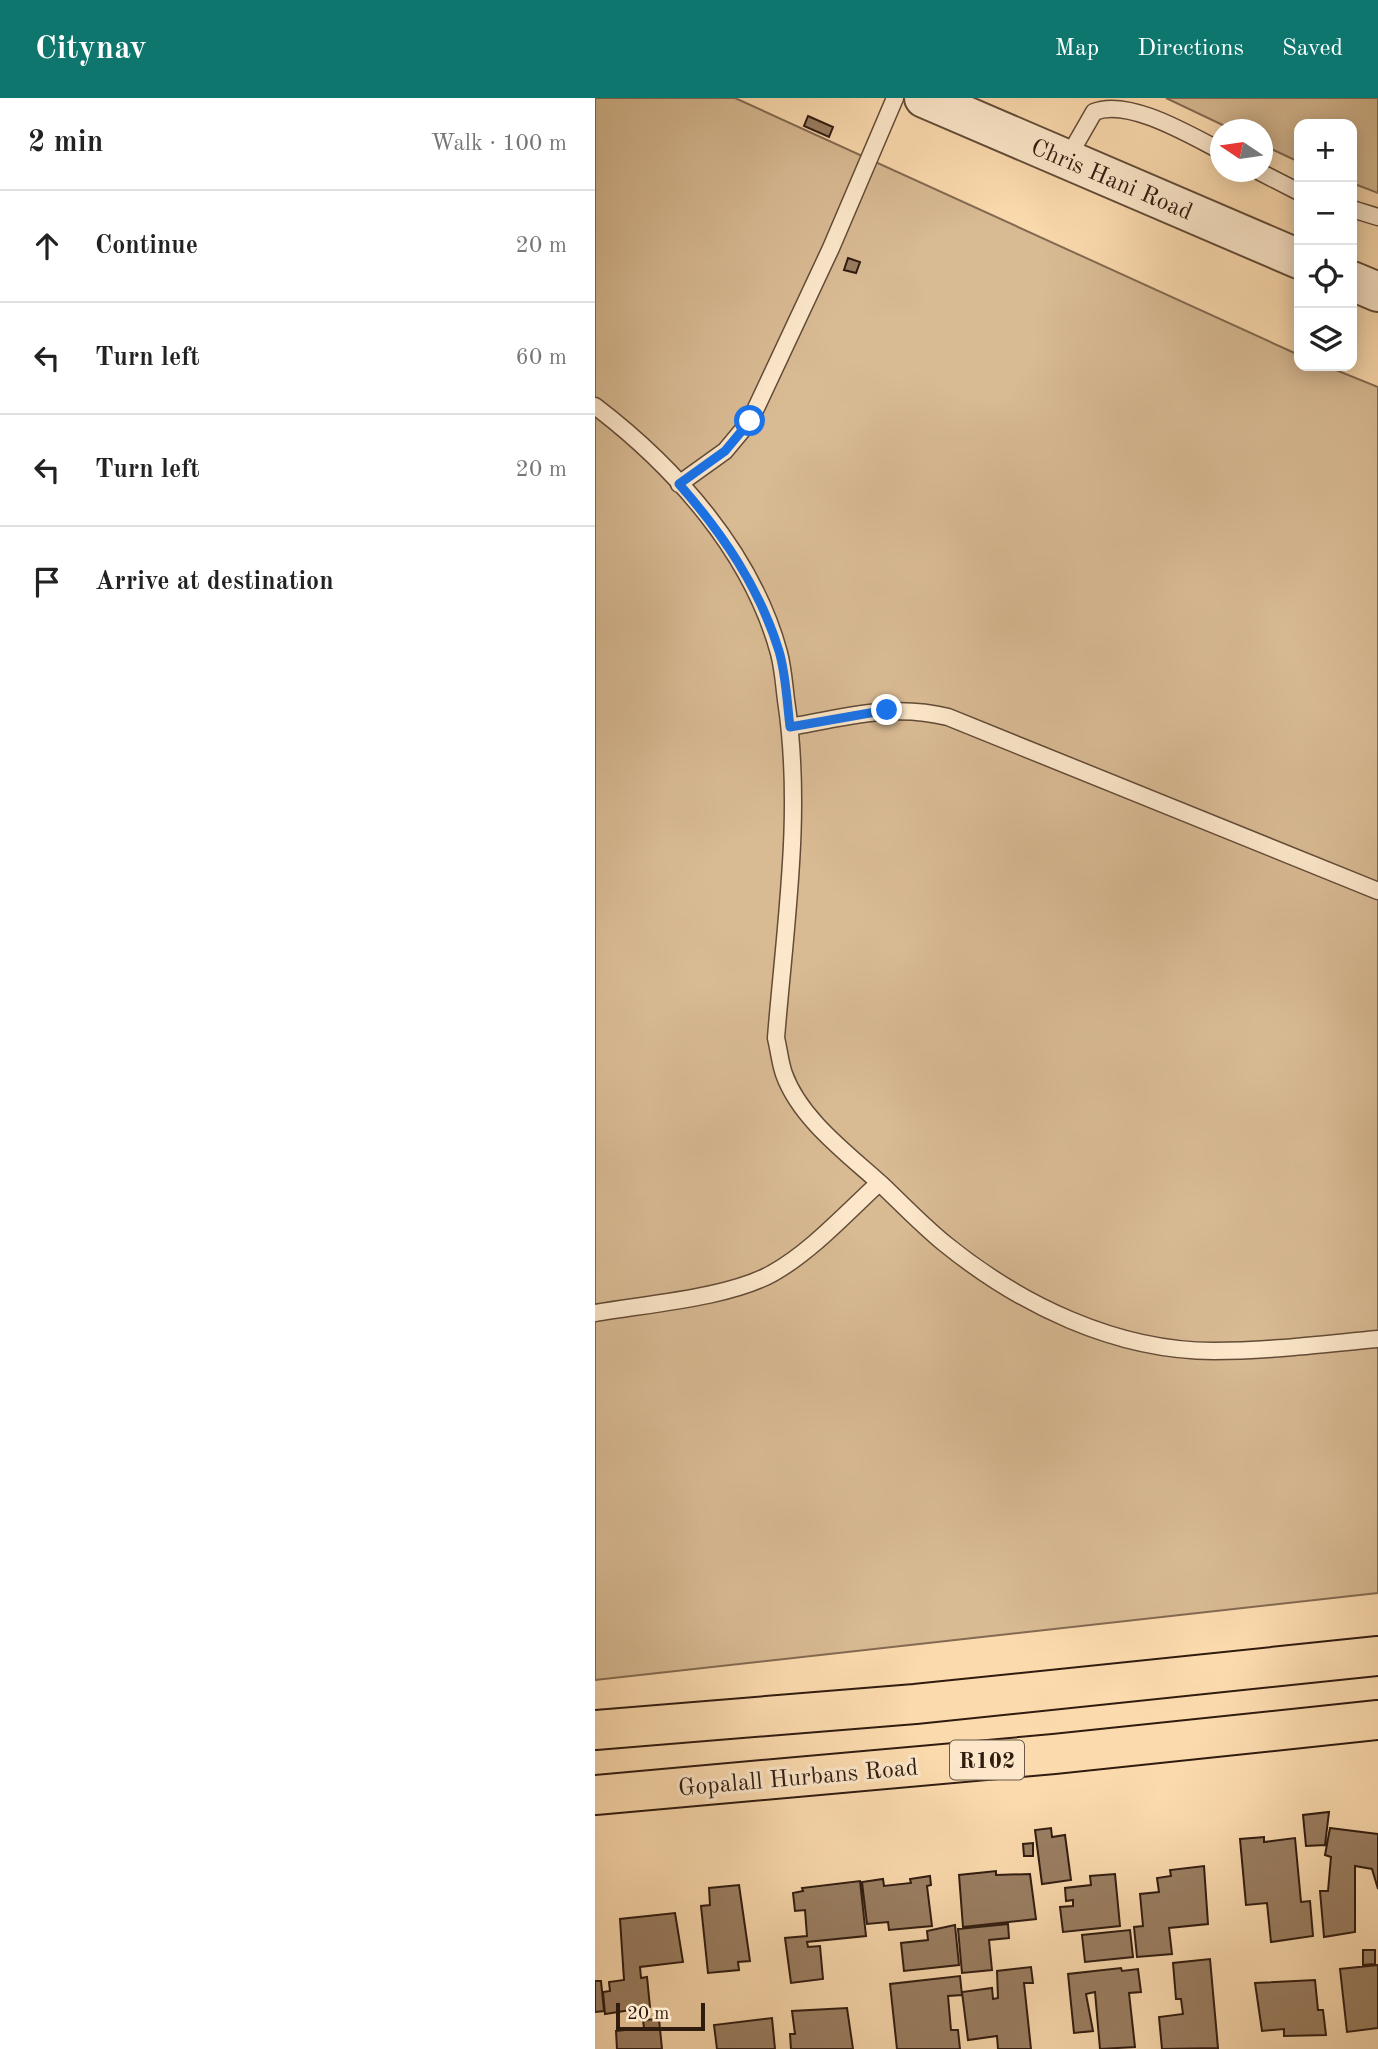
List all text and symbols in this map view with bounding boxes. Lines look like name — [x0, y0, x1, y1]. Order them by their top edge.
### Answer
text: Citynav — [35, 33, 147, 66]
text: Map — [1055, 37, 1099, 61]
text: Directions — [1137, 37, 1244, 61]
text: Saved — [1282, 37, 1343, 61]
north arrow — [1210, 119, 1273, 182]
map controls — [1294, 119, 1357, 371]
button: + — [1294, 119, 1357, 182]
text: 2 min — [28, 128, 103, 158]
text: Walk · 100 m — [431, 132, 567, 155]
street label: Chris Hani Road — [1027, 136, 1196, 226]
button: − — [1294, 182, 1357, 245]
icon: ahead — [28, 227, 66, 265]
text: Continue — [95, 233, 198, 259]
text: 20 m — [516, 234, 567, 257]
button: locate — [1294, 245, 1357, 308]
button: layers — [1294, 308, 1357, 371]
icon: left — [28, 339, 66, 377]
text: Turn left — [95, 345, 200, 371]
text: 60 m — [516, 346, 567, 369]
route start — [734, 405, 765, 436]
icon: left — [28, 451, 66, 489]
text: Turn left — [95, 457, 200, 483]
text: 20 m — [516, 458, 567, 481]
icon: arrive — [28, 563, 66, 601]
text: Arrive at destination — [95, 569, 334, 595]
route end — [871, 694, 902, 725]
road number: R102 — [950, 1740, 1024, 1779]
street label: Gopalall Hurbans Road — [677, 1757, 919, 1801]
scale bar — [616, 2000, 705, 2032]
text: 20 m — [627, 2005, 669, 2024]

